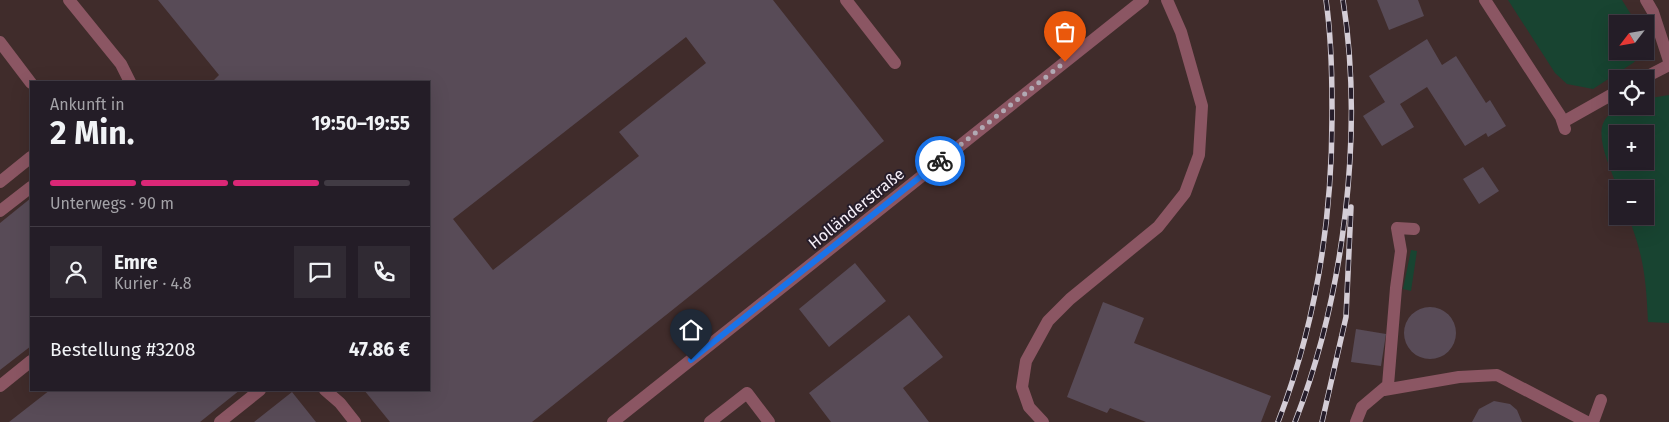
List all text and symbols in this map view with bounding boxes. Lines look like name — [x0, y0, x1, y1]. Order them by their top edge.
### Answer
pin — [1044, 11, 1086, 62]
north arrow — [1609, 15, 1654, 60]
map controls — [1609, 15, 1654, 225]
icon: bag — [1051, 18, 1079, 46]
button: locate — [1609, 70, 1654, 115]
text: Ankunft in — [50, 95, 125, 114]
text: 19:50–19:55 — [312, 112, 410, 135]
text: 2 Min. — [50, 114, 134, 152]
button: + — [1609, 125, 1654, 170]
courier — [915, 136, 965, 186]
icon: bike — [926, 147, 954, 175]
street label: Holländerstraße — [805, 164, 908, 253]
button: − — [1609, 180, 1654, 225]
text: Unterwegs · 90 m — [50, 194, 174, 213]
button: person — [50, 246, 102, 298]
button: chat — [294, 246, 346, 298]
button: phone — [358, 246, 410, 298]
text: Emre — [114, 251, 157, 274]
text: Kurier · 4.8 — [114, 274, 192, 293]
pin — [670, 309, 712, 360]
icon: home — [677, 316, 705, 344]
text: Bestellung #3208 — [50, 338, 195, 361]
text: 47.86 € — [349, 338, 410, 361]

